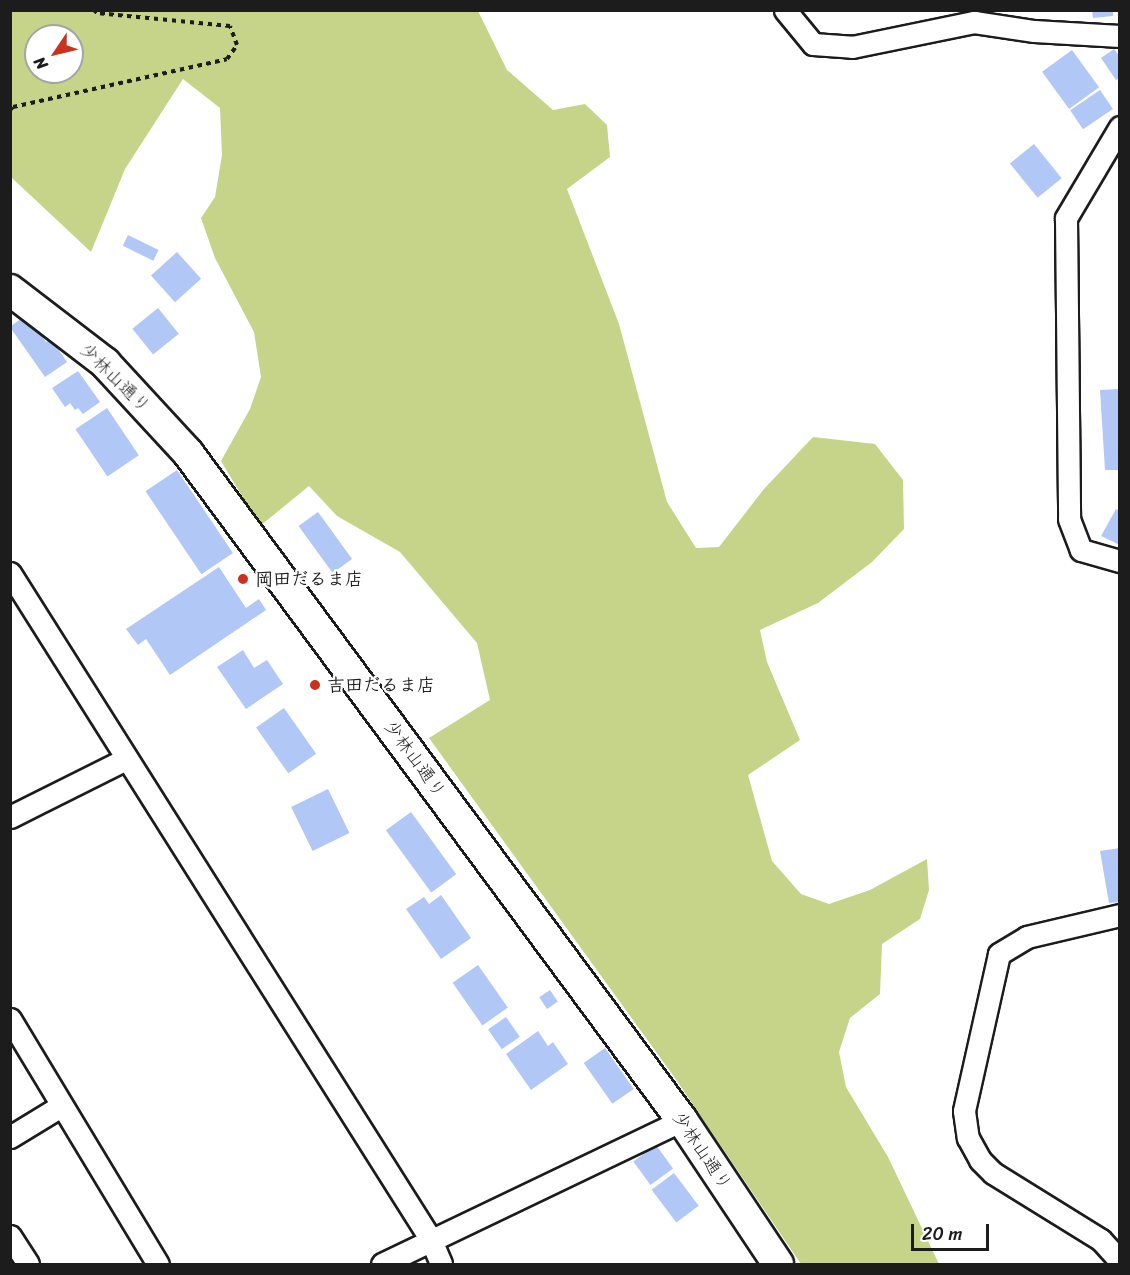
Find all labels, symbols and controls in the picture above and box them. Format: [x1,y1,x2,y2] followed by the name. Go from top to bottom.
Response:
[24,24,84,84] north arrow
[25,51,56,76] text: N
[75,339,155,417] street label: 少林山通り
[255,568,363,590] place label: 岡田だるま店
[236,572,250,586] marker: 岡田だるま店
[327,674,435,696] place label: 吉田だるま店
[308,678,322,692] marker: 吉田だるま店
[380,716,450,802] street label: 少林山通り
[668,1108,736,1194] street label: 少林山通り
[914,1212,992,1250] scale bar
[922,1218,962,1250] text: 20 m

